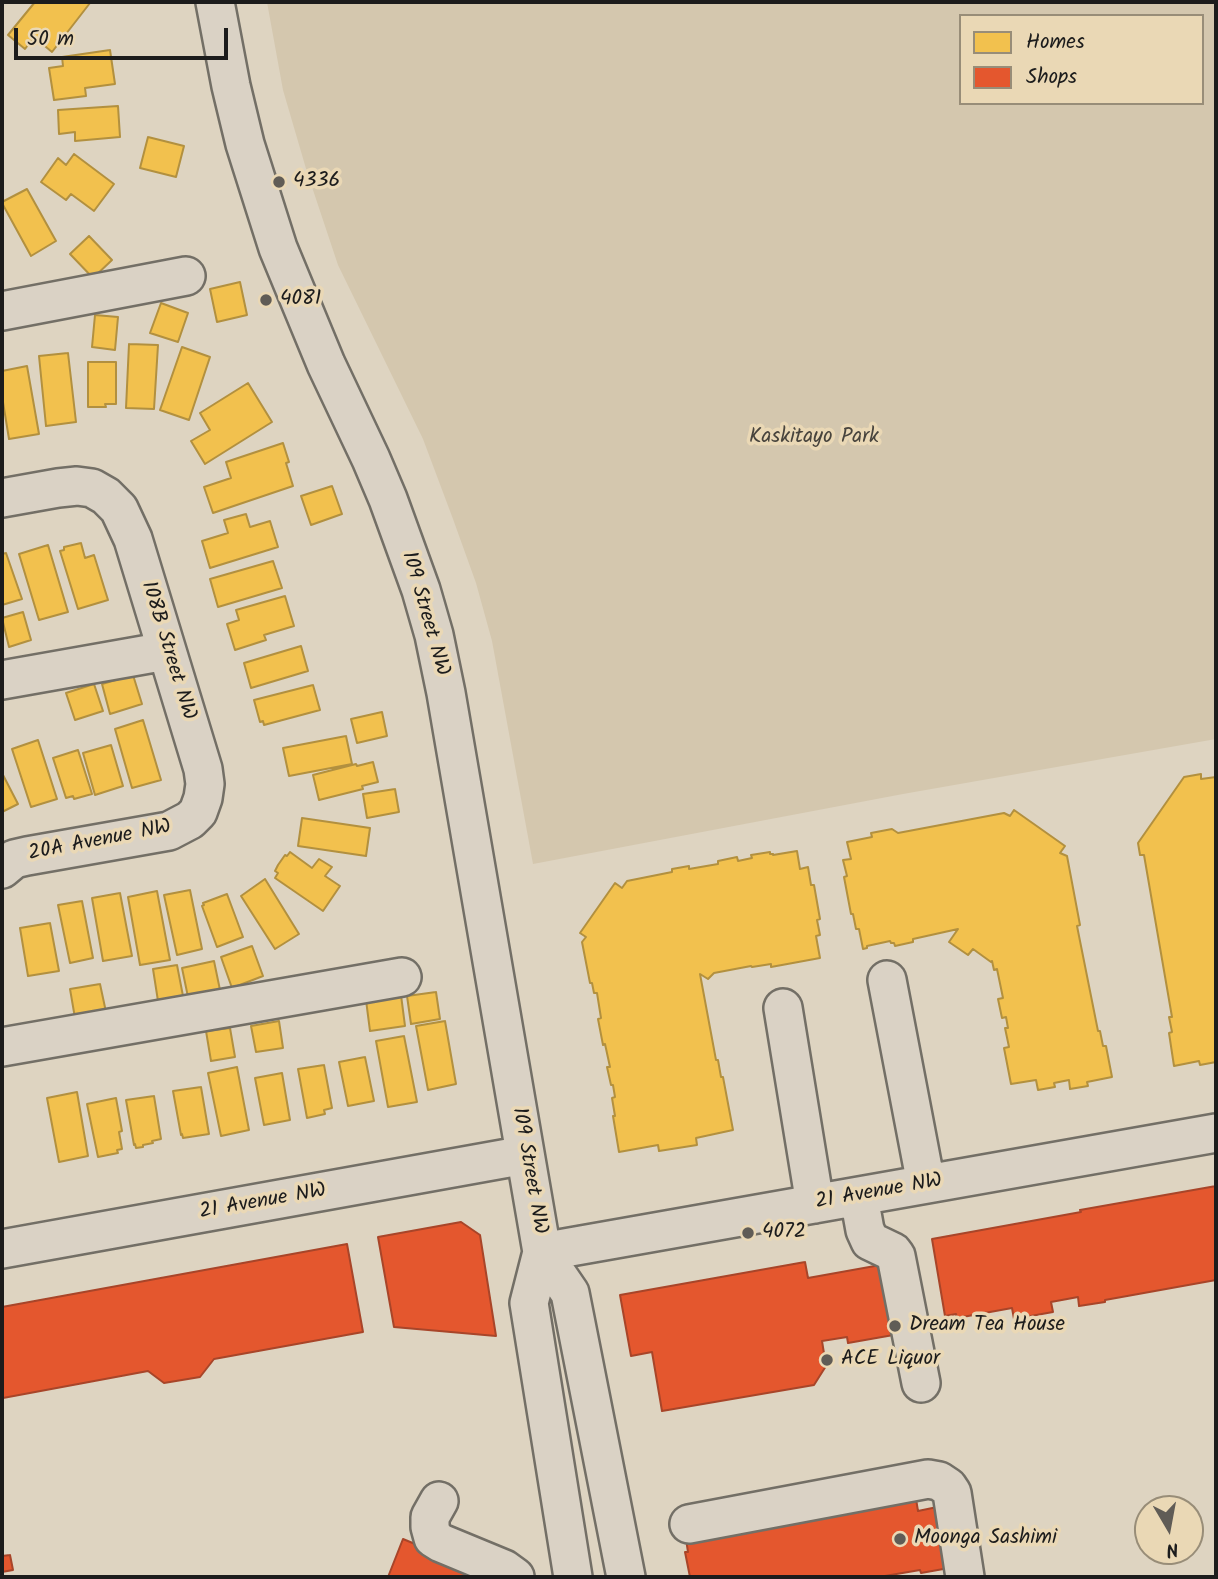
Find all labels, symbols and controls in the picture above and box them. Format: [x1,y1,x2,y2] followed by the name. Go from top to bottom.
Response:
[18,14,231,58] scale bar
[959,14,1204,105] legend
[27,23,74,56] text: 50 m
[1026,26,1085,59] text: Homes
[1026,61,1077,94] text: Shops
[293,169,340,195] place label: 4336
[271,174,287,190] marker: 4336
[280,287,321,313] place label: 4081
[258,292,274,308] marker: 4081
[749,425,879,451] park label: Kaskitayo Park
[394,549,454,679] street label: 109 Street NW
[134,579,200,723] street label: 108B Street NW
[27,816,173,868] street label: 20A Avenue NW
[504,1106,552,1236] street label: 109 Street NW
[814,1169,944,1217] street label: 21 Avenue NW
[198,1179,328,1227] street label: 21 Avenue NW
[762,1220,806,1246] place label: 4072
[740,1225,756,1241] marker: 4072
[909,1313,1065,1339] place label: Dream Tea House
[887,1318,903,1334] marker: Dream Tea House
[841,1347,940,1373] place label: ACE Liquor
[819,1352,835,1368] marker: ACE Liquor
[1134,1495,1204,1565] north arrow
[914,1526,1057,1552] place label: Moonga Sashimi
[892,1531,908,1547] marker: Moonga Sashimi
[1164,1533,1181,1565] text: N

